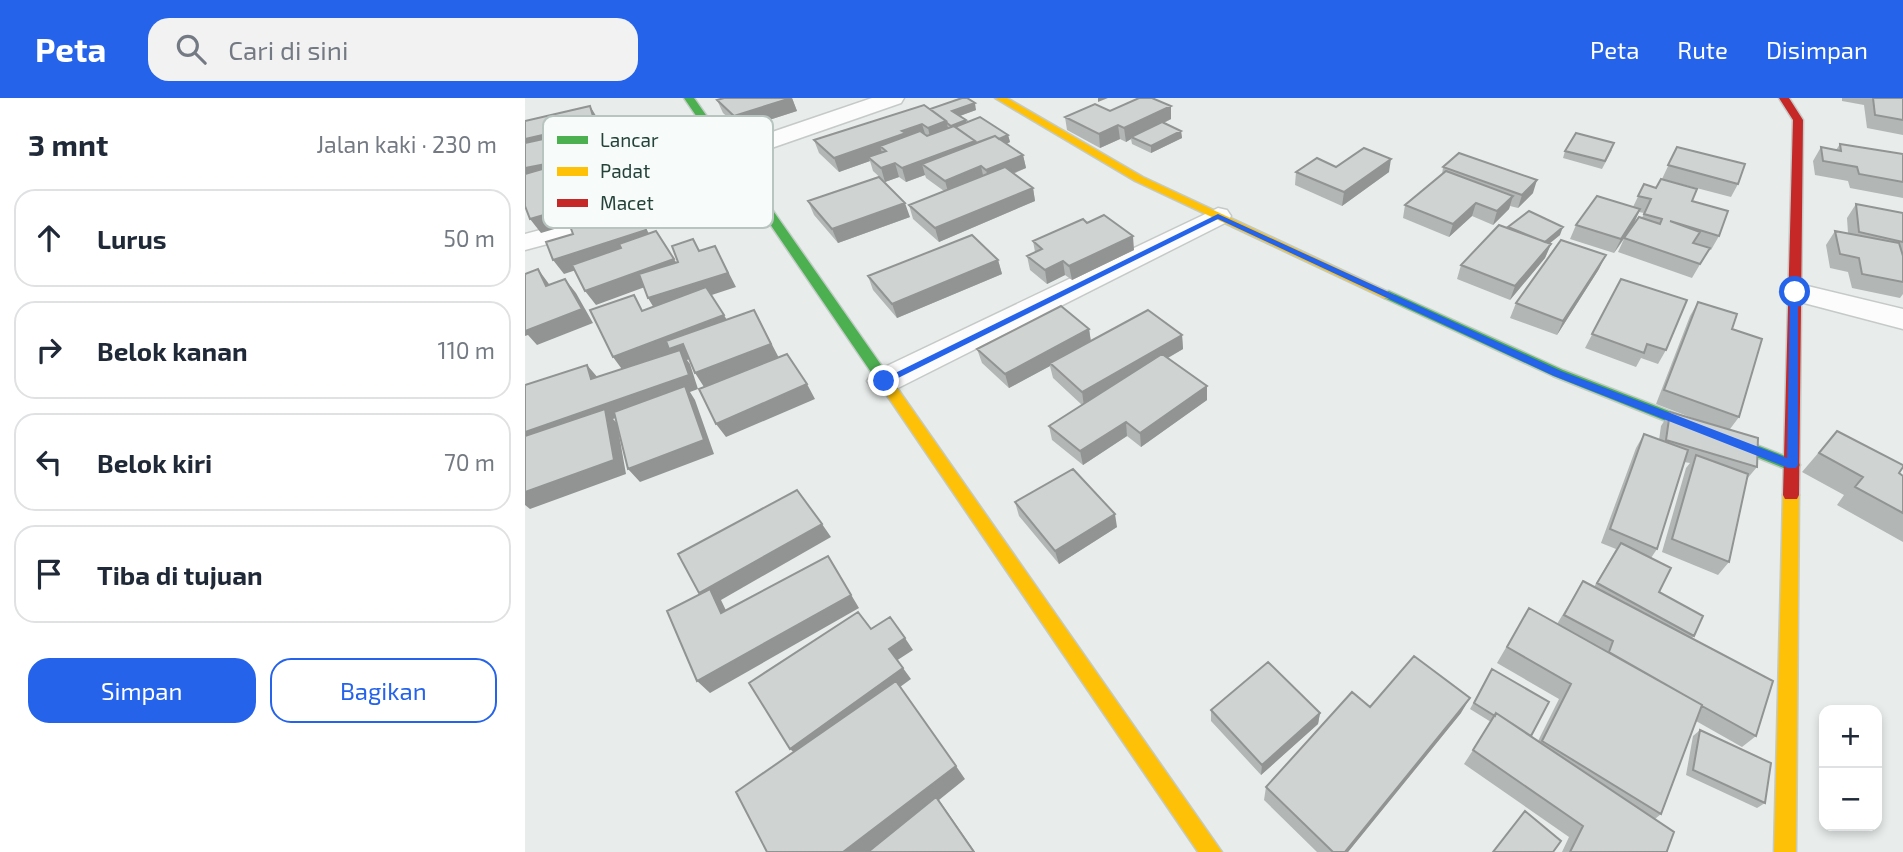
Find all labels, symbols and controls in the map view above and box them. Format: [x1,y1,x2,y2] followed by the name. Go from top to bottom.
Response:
[148,18,638,81] search box
[35,29,106,69] text: Peta
[172,30,210,68] icon: search
[228,34,348,65] text: Cari di sini
[1590,35,1639,64] text: Peta
[1677,35,1728,64] text: Rute
[1766,35,1868,64] text: Disimpan
[543,116,773,228] legend
[28,126,108,162] text: 3 mnt
[600,128,659,151] text: Lancar
[316,130,497,158] text: Jalan kaki · 230 m
[600,159,650,182] text: Padat
[600,191,654,214] text: Macet
[30,219,68,257] icon: ahead
[97,223,167,254] text: Lurus
[444,224,495,252] text: 50 m
[1779,276,1810,307] route start
[30,331,68,369] icon: right
[97,335,248,366] text: Belok kanan
[438,336,495,364] text: 110 m
[868,365,899,396] route end
[30,443,68,481] icon: left
[97,447,212,478] text: Belok kiri
[444,448,495,476] text: 70 m
[30,555,68,593] icon: arrive
[97,559,263,590] text: Tiba di tujuan
[28,658,256,723] button: Simpan
[270,658,497,723] button: Bagikan
[1819,705,1882,831] map controls
[1819,705,1882,768] button: +
[1819,768,1882,831] button: −

